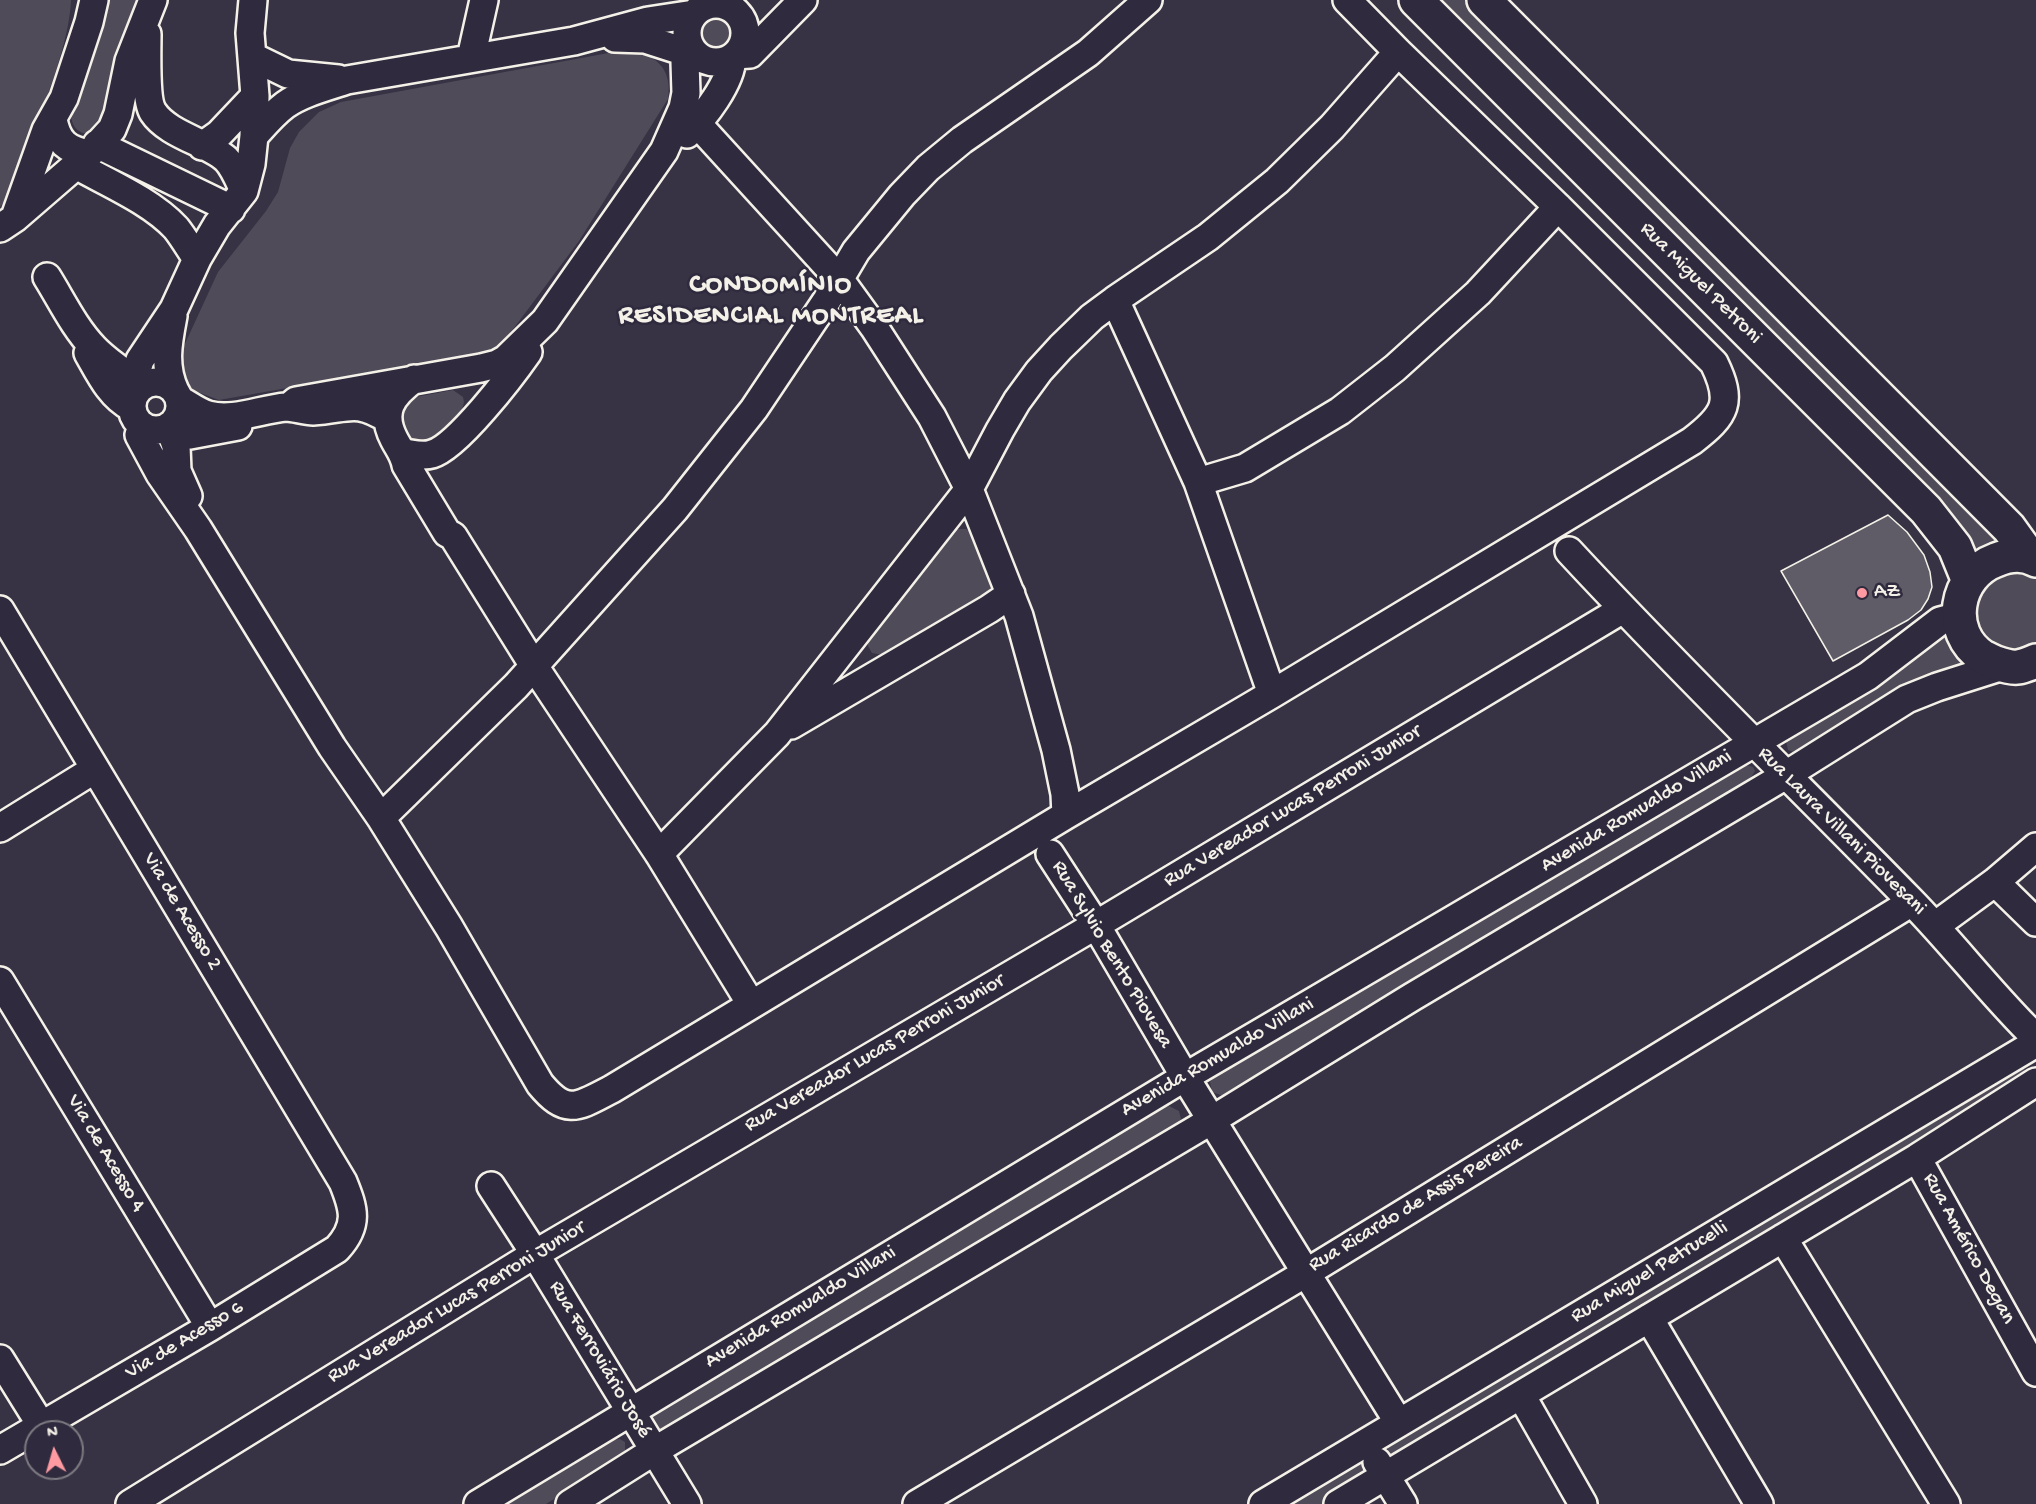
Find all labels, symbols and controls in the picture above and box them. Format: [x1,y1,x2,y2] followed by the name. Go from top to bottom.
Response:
[1634,218,1766,350] street label: Rua Miguel Petroni
[618,271,924,334] district label: CONDOMÍNIO RESIDENCIAL MONTREAL
[1874,580,1900,606] place label: AZ
[1855,586,1869,600] marker: AZ
[1160,720,1426,894] street label: Rua Vereador Lucas Perroni Junior
[1751,742,1931,922] street label: Rua Laura Villani Piovesani
[1537,745,1737,879] street label: Avenida Romualdo Villani
[136,849,226,975] street label: Via de Acesso 2
[1045,857,1177,1053] street label: Rua Sylvio Bento Piovesa
[740,969,1010,1139] street label: Rua Vereador Lucas Perroni Junior
[1117,992,1319,1124] street label: Avenida Romualdo Villani
[60,1091,150,1217] street label: Via de Acesso 4
[1305,1131,1527,1279] street label: Rua Ricardo de Assis Pereira
[1916,1169,2020,1329] street label: Rua Américo Degan
[324,1216,590,1390] street label: Rua Vereador Lucas Perroni Junior
[1567,1216,1733,1330] street label: Rua Miguel Petrucelli
[701,1241,901,1375] street label: Avenida Romualdo Villani
[542,1277,656,1443] street label: Rua Ferroviário José
[121,1296,249,1386] street label: Via de Acesso 6
[24,1420,84,1480] north arrow
[47,1424,59,1443] text: N

